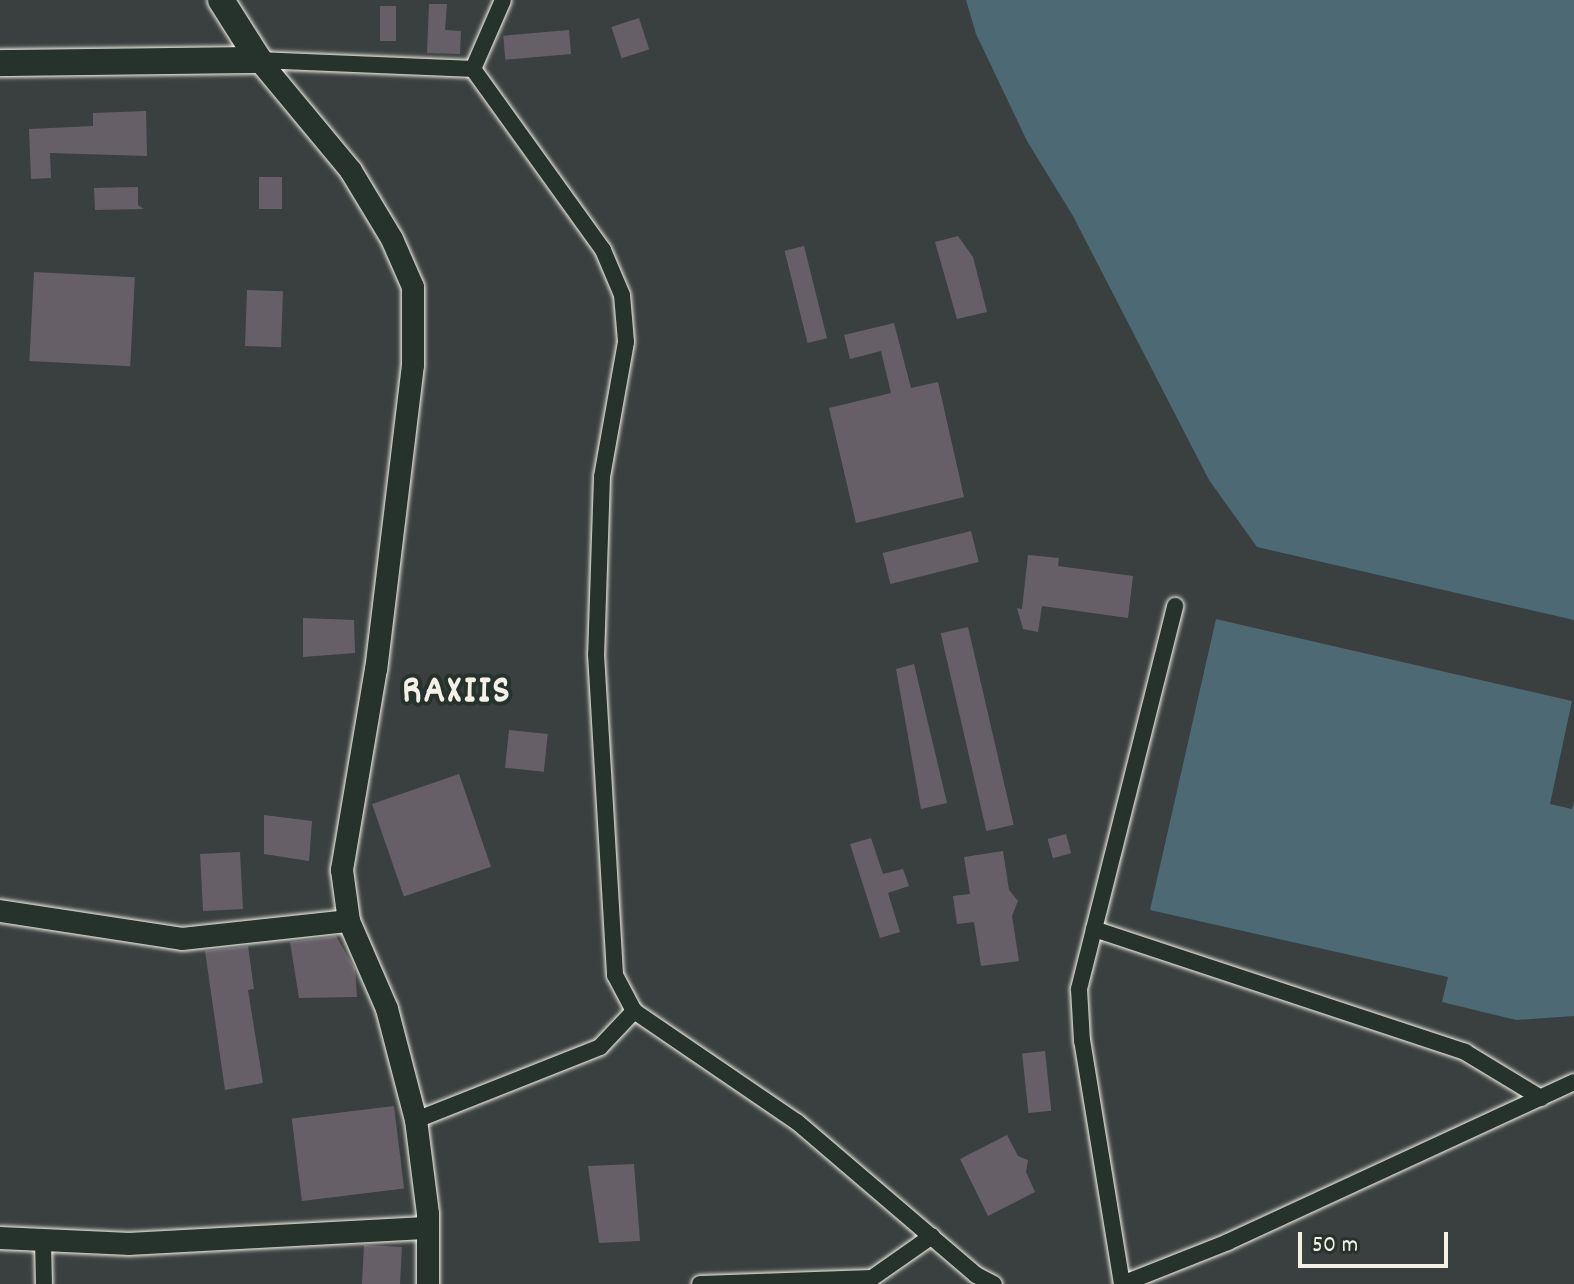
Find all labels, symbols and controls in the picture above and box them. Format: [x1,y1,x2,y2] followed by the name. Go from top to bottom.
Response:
[402,670,512,718] district label: RAXIIS
[1302,1216,1452,1266] scale bar
[1312,1229,1358,1263] text: 50 m

